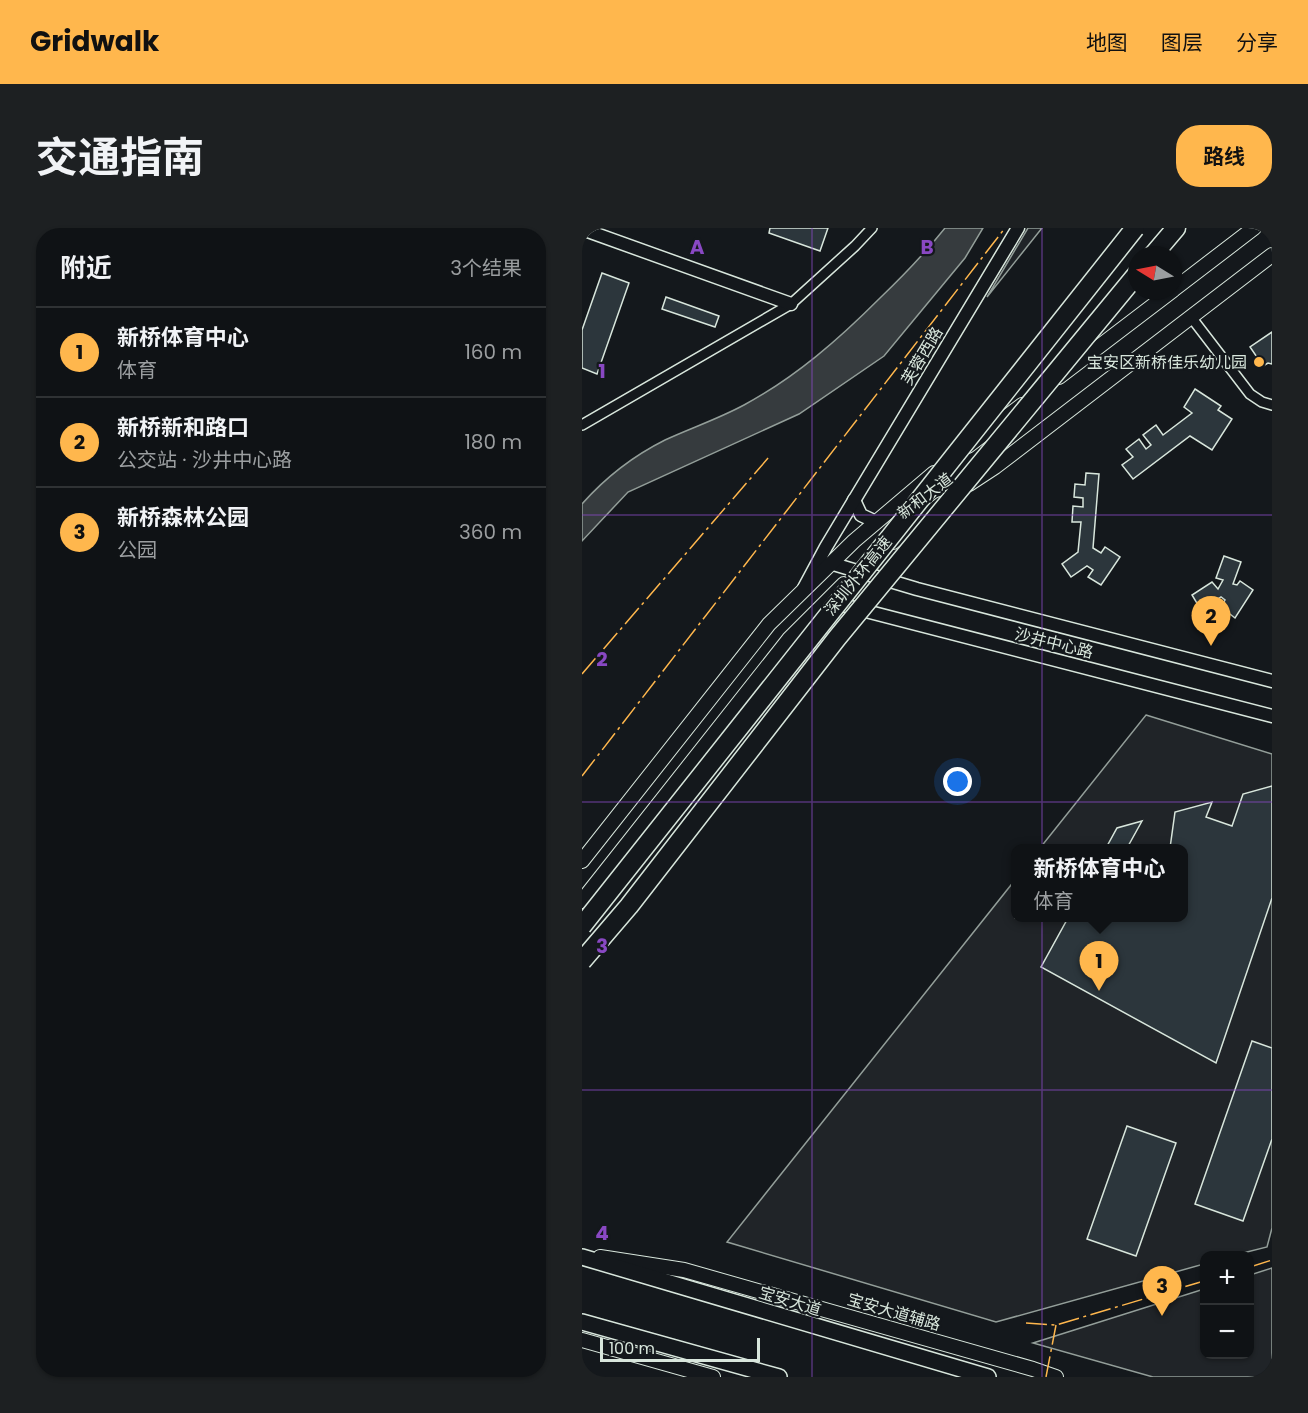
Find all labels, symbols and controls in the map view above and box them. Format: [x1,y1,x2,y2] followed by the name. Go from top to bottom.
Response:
[30,22,159,61] text: Gridwalk
[1086,28,1128,57] text: 地图
[1161,28,1203,57] text: 图层
[1236,28,1278,57] text: 分享
[1176,125,1272,187] button: 路线
[36,128,204,187] text: 交通指南
[690,233,705,261] text: A
[920,233,934,261] text: B
[1128,246,1182,300] north arrow
[60,250,112,286] text: 附近
[450,254,522,282] text: 3个结果
[117,322,249,353] text: 新桥体育中心
[896,323,948,389] street label: 芙蓉西路
[76,338,83,366] text: 1
[464,338,522,366] text: 160 m
[1087,351,1247,374] place label: 宝安区新桥佳乐幼儿园
[1252,355,1266,369] marker: 宝安区新桥佳乐幼儿园
[117,356,157,384] text: 体育
[598,357,606,385] text: 1
[117,412,249,443] text: 新桥新和路口
[74,428,85,456] text: 2
[464,428,522,456] text: 180 m
[117,446,292,474] text: 公交站 · 沙井中心路
[893,468,957,524] street label: 新和大道
[117,502,249,533] text: 新桥森林公园
[73,518,86,546] text: 3
[459,518,522,546] text: 360 m
[819,531,897,621] street label: 深圳外环高速
[117,536,157,564] text: 公园
[1192,596,1230,646] pin: 2
[1012,622,1096,664] street label: 沙井中心路
[596,645,608,673] text: 2
[943,767,972,796] your location
[1011,844,1188,922] popup
[1033,853,1166,884] text: 新桥体育中心
[1033,887,1073,915] text: 体育
[596,932,608,960] text: 3
[1080,942,1118,991] pin: 1
[595,1219,609,1247] text: 4
[1200,1251,1254,1359] map controls
[1200,1251,1254,1305] button: +
[1142,1266,1182,1316] pin: 3
[756,1281,824,1321] street label: 宝安大道
[845,1288,943,1336] street label: 宝安大道辅路
[1200,1305,1254,1359] button: −
[600,1335,760,1362] scale bar
[609,1337,655,1360] text: 100 m

